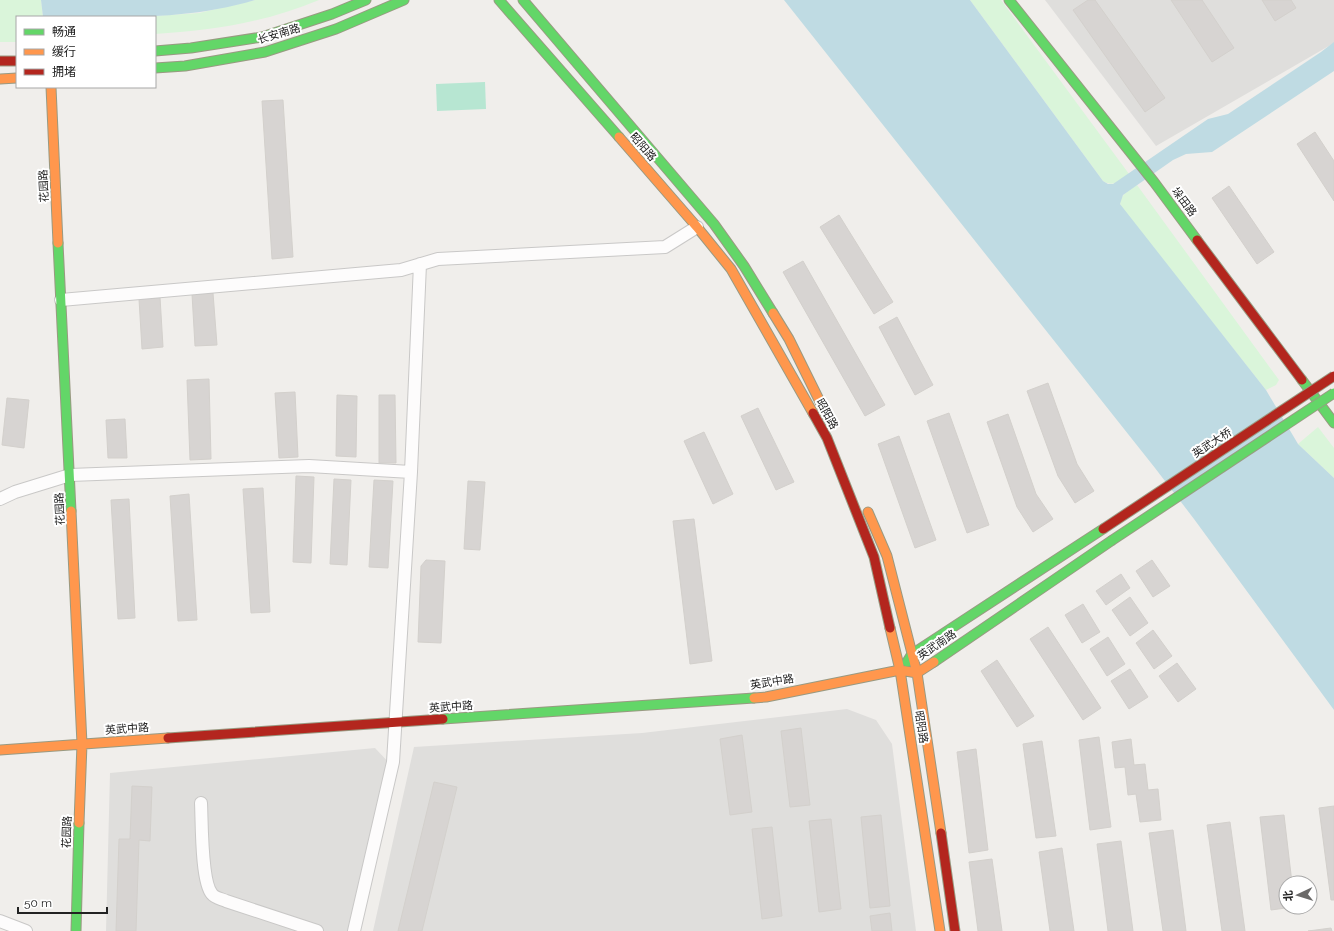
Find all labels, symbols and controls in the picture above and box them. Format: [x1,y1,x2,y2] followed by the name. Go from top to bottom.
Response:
[16,16,156,88] legend
[256,21,302,47] street label: 长安南路
[52,25,76,39] text: 畅通
[52,45,76,59] text: 缓行
[52,65,76,79] text: 拥堵
[627,130,659,164] street label: 昭阳路
[37,169,51,203] street label: 花园路
[1169,185,1199,219] street label: 垛田路
[813,396,841,432] street label: 昭阳路
[1190,426,1234,460] street label: 英武大桥
[53,492,67,526] street label: 花园路
[915,627,959,663] street label: 英武南路
[749,672,795,692] street label: 英武中路
[429,699,473,715] street label: 英武中路
[912,710,930,744] street label: 昭阳路
[105,721,149,737] street label: 英武中路
[60,815,74,849] street label: 花园路
[1278,875,1318,915] north arrow
[18,889,107,915] scale bar
[1282,890,1295,902] text: 北
[24,896,52,910] text: 50 m

